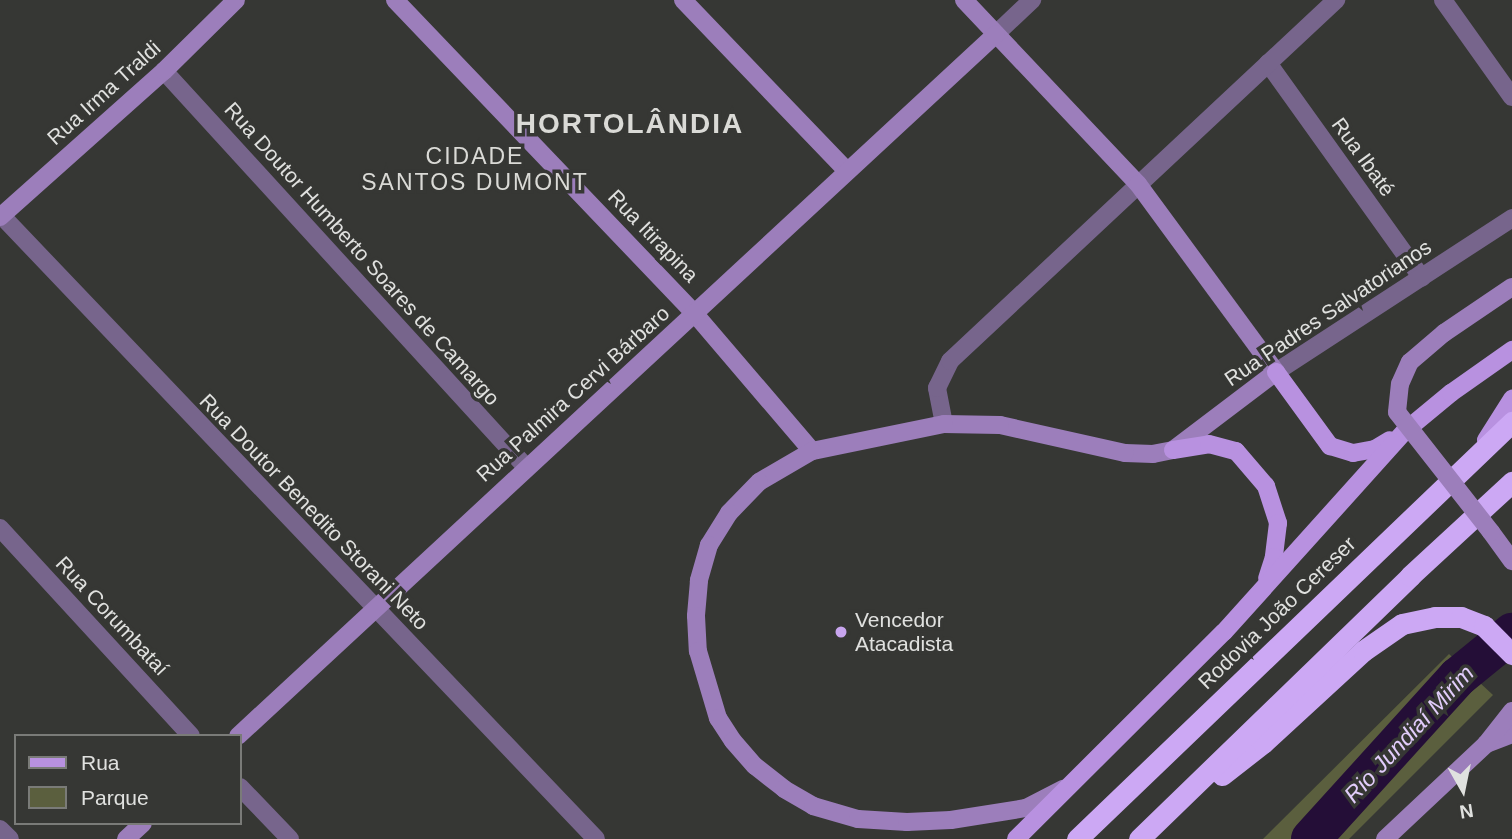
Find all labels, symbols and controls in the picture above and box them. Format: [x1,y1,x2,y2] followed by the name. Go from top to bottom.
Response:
[42,35,166,151] street label: Rua Irma Traldi
[219,97,505,411] street label: Rua Doutor Humberto Soares de Camargo
[517,107,743,141] district label: HORTOLÂNDIA
[1326,113,1400,201] street label: Rua Ibaté
[363,142,587,196] district label: CIDADE SANTOS DUMONT
[603,184,703,288] street label: Rua Itirapina
[1220,234,1436,392] street label: Rua Padres Salvatorianos
[471,301,675,487] street label: Rua Palmira Cervi Bárbaro
[194,389,434,635] street label: Rua Doutor Benedito Storani Neto
[1193,531,1361,695] street label: Rodovia João Cereser
[50,551,174,681] street label: Rua Corumbataí
[855,607,953,657] place label: Vencedor Atacadista
[833,624,849,640] marker: Vencedor Atacadista
[1338,660,1480,808] water label: Rio Jundiaí Mirim
[14,734,242,825] legend
[81,751,120,774] text: Rua
[1428,755,1498,825] north arrow
[81,786,149,809] text: Parque
[1458,800,1475,823] text: N

